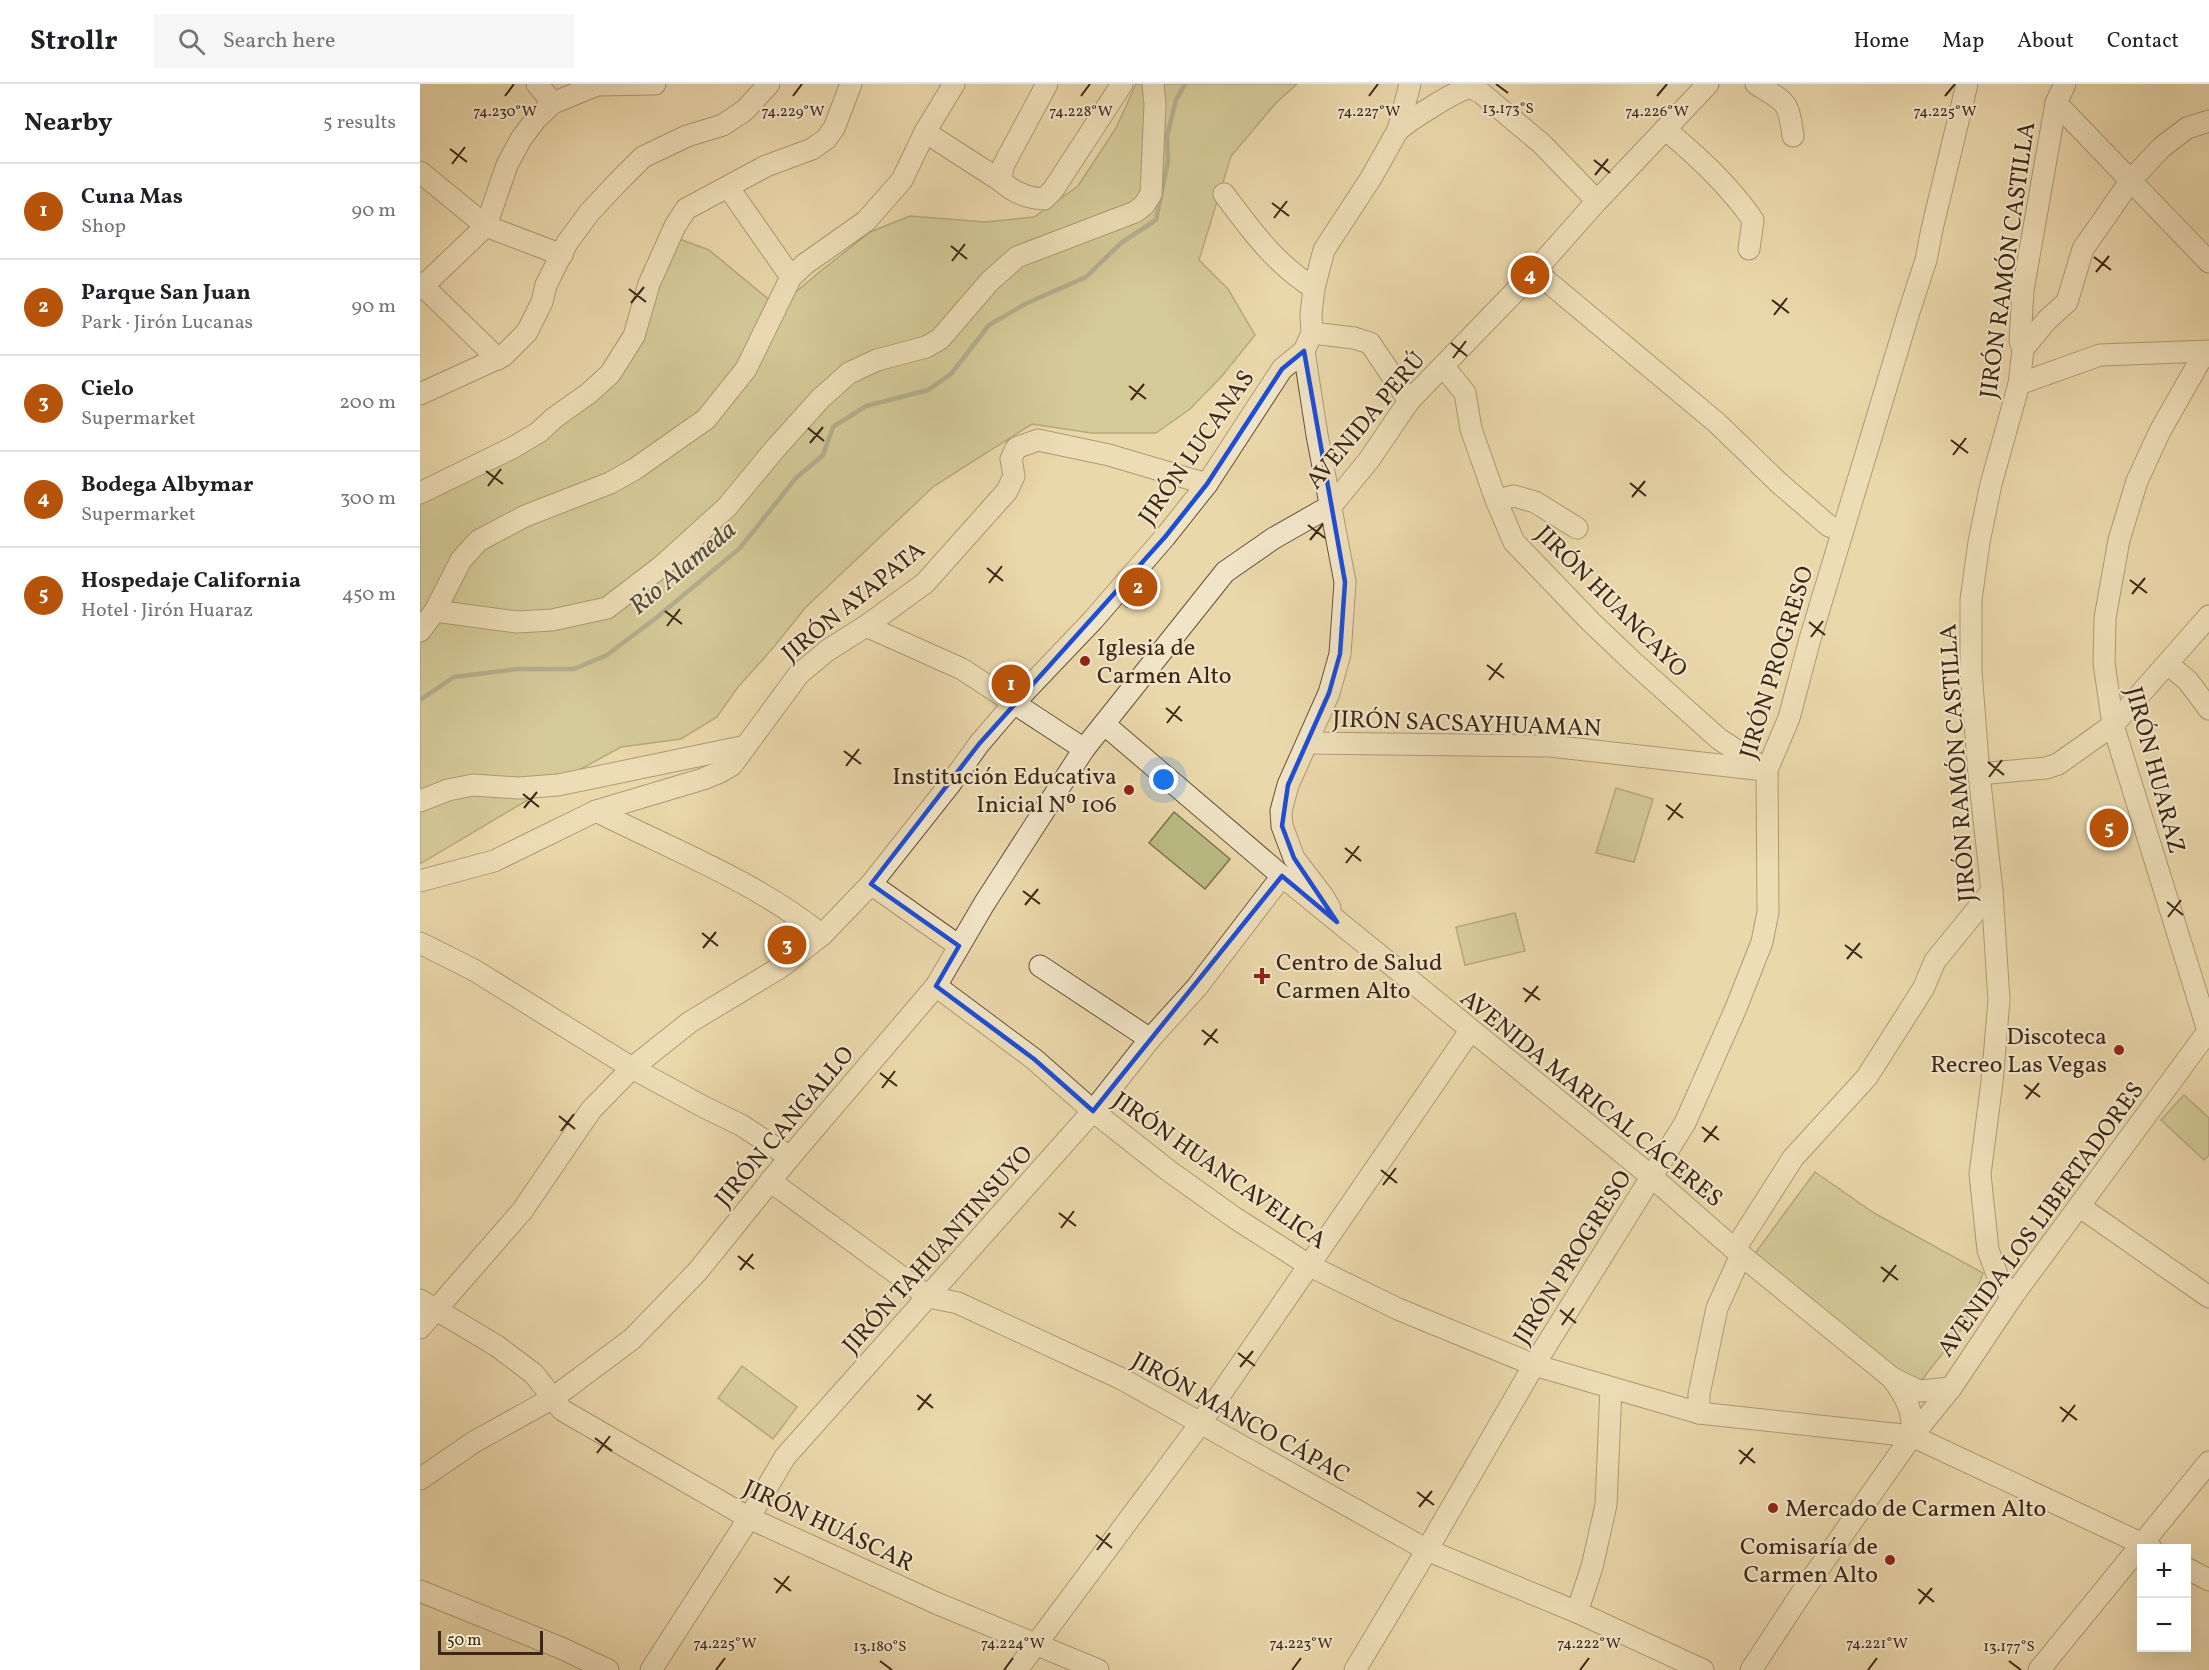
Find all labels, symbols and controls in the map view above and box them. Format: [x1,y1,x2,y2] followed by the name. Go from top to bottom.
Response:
[154,14,574,68] search box
[30,22,118,61] text: Strollr
[175,25,208,58] icon: search
[223,26,335,57] text: Search here
[1854,27,1909,56] text: Home
[1942,27,1984,56] text: Map
[2017,27,2074,56] text: About
[2107,27,2179,56] text: Contact
[1482,99,1534,120] text: 13.173°S
[473,102,537,123] text: 74.230°W
[761,102,825,123] text: 74.229°W
[1049,102,1113,123] text: 74.228°W
[1338,102,1400,123] text: 74.227°W
[1625,102,1689,123] text: 74.226°W
[1913,102,1977,123] text: 74.225°W
[24,105,113,141] text: Nearby
[323,109,396,137] text: 5 results
[1973,120,2045,401] street label: JIRÓN RAMÓN CASTILLA
[81,182,183,213] text: Cuna Mas
[39,197,48,225] text: 1
[352,197,396,225] text: 90 m
[81,213,126,241] text: Shop
[1510,252,1550,297] pin: 4
[81,278,251,309] text: Parque San Juan
[38,293,49,321] text: 2
[352,293,396,321] text: 90 m
[81,309,253,337] text: Park · Jirón Lucanas
[1299,345,1434,497] street label: AVENIDA PERÚ
[1131,364,1264,533] street label: JIRÓN LUCANAS
[81,374,134,405] text: Cielo
[38,389,49,417] text: 3
[339,389,396,417] text: 200 m
[81,405,196,433] text: Supermarket
[81,470,254,501] text: Bodega Albymar
[37,485,50,513] text: 4
[340,485,396,513] text: 300 m
[81,501,196,529] text: Supermarket
[622,513,745,624] water label: Rio Alameda
[1527,519,1694,686] street label: JIRÓN HUANCAYO
[775,534,933,671] street label: JIRÓN AYAPATA
[1732,562,1823,763] street label: JIRÓN PROGRESO
[1118,564,1158,610] pin: 2
[81,566,301,597] text: Hospedaje California
[39,581,48,609] text: 5
[342,581,396,609] text: 450 m
[81,597,253,625] text: Hotel · Jirón Huaraz
[1932,623,1986,903] street label: JIRÓN RAMÓN CASTILLA
[1097,632,1231,694] place label: Iglesia de Carmen Alto
[1078,654,1092,668] marker: Iglesia de Carmen Alto
[992,662,1030,706] pin: 1
[2115,683,2193,858] street label: JIRÓN HUARAZ
[1332,703,1602,747] street label: JIRÓN SACSAYHUAMAN
[892,761,1117,823] place label: Institución Educativa Inicial Nº 106
[1149,765,1178,794] your location
[1122,783,1136,797] marker: Institución Educativa Inicial Nº 106
[2090,806,2128,850] pin: 5
[768,922,806,968] pin: 3
[1276,947,1443,1009] place label: Centro de Salud Carmen Alto
[1253,967,1271,985] marker: Centro de Salud Carmen Alto
[1452,983,1729,1216] street label: AVENIDA MARICAL CÁCERES
[1930,1021,2107,1083] place label: Discoteca Recreo Las Vegas
[708,1039,863,1215] street label: JIRÓN CANGALLO
[2112,1043,2126,1057] marker: Discoteca Recreo Las Vegas
[1930,1076,2153,1365] street label: AVENIDA LOS LIBERTADORES
[1105,1085,1333,1259] street label: JIRÓN HUANCAVELICA
[835,1138,1042,1362] street label: JIRÓN TAHUANTINSUYO
[1506,1164,1641,1352] street label: JIRÓN PROGRESO
[1125,1345,1355,1493] street label: JIRÓN MANCO CÁPAC
[737,1472,919,1581] street label: JIRÓN HUÁSCAR
[1785,1493,2046,1527] place label: Mercado de Carmen Alto
[1766,1501,1780,1515] marker: Mercado de Carmen Alto
[1740,1531,1878,1593] place label: Comisaría de Carmen Alto
[2137,1544,2191,1652] map controls
[2137,1544,2191,1598] button: +
[1883,1553,1897,1567] marker: Comisaría de Carmen Alto
[2137,1598,2191,1652] button: −
[438,1628,543,1656] scale bar
[447,1630,481,1652] text: 50 m
[693,1634,757,1655] text: 74.225°W
[981,1634,1045,1655] text: 74.224°W
[1269,1634,1333,1655] text: 74.223°W
[1557,1634,1621,1655] text: 74.222°W
[1846,1634,1908,1655] text: 74.221°W
[853,1637,907,1658] text: 13.180°S
[1983,1637,2035,1658] text: 13.177°S

